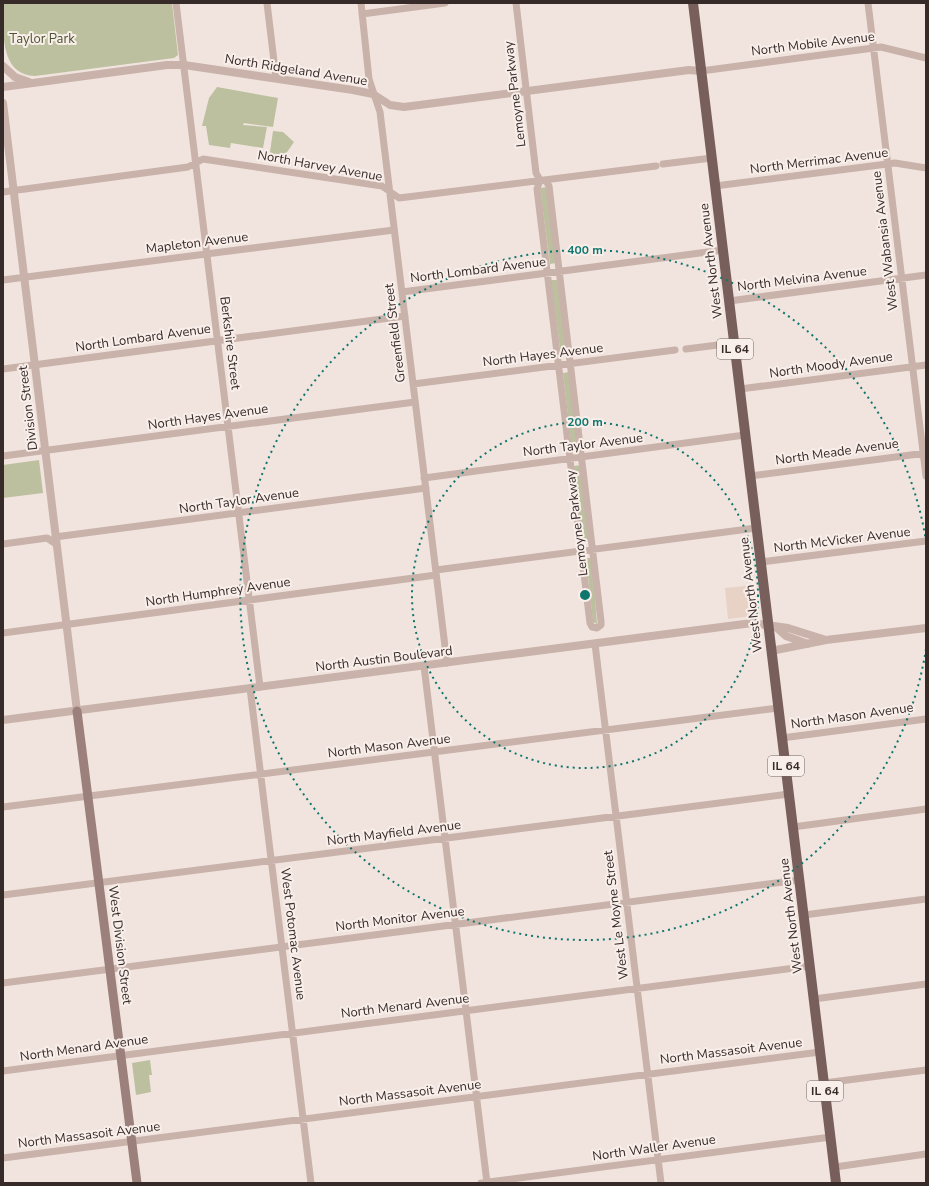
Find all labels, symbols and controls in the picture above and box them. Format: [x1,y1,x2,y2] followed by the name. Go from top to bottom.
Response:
[750,27,876,61] street label: North Mobile Avenue
[9,30,75,48] park label: Taylor Park
[500,40,530,148] street label: Lemoyne Parkway
[223,50,369,90] street label: North Ridgeland Avenue
[749,144,889,178] street label: North Merrimac Avenue
[256,146,384,186] street label: North Harvey Avenue
[867,170,903,312] street label: West Wabansia Avenue
[695,202,727,320] street label: West North Avenue
[145,228,249,258] street label: Mapleton Avenue
[567,242,603,258] text: 400 m
[409,253,547,287] street label: North Lombard Avenue
[736,262,868,296] street label: North Melvina Avenue
[380,282,410,384] street label: Greenfield Street
[215,295,245,391] street label: Berkshire Street
[74,320,212,356] street label: North Lombard Avenue
[482,339,604,371] street label: North Hayes Avenue
[717,339,753,359] road number: IL 64
[768,347,894,383] street label: North Moody Avenue
[14,364,42,451] street label: Division Street
[147,400,269,434] street label: North Hayes Avenue
[567,414,603,430] text: 200 m
[522,429,644,461] street label: North Taylor Avenue
[774,434,900,470] street label: North Meade Avenue
[562,469,592,577] street label: Lemoyne Parkway
[178,484,300,518] street label: North Taylor Avenue
[773,523,912,557] street label: North McVicker Avenue
[735,536,767,654] street label: West North Avenue
[144,573,292,611] street label: North Humphrey Avenue
[578,588,592,602] centre of rings
[314,642,454,676] street label: North Austin Boulevard
[790,698,915,734] street label: North Mason Avenue
[327,730,452,762] street label: North Mason Avenue
[768,756,804,776] road number: IL 64
[326,816,462,850] street label: North Mayfield Avenue
[599,849,633,981] street label: West Le Moyne Street
[775,857,807,975] street label: West North Avenue
[276,867,310,1001] street label: West Potomac Avenue
[104,885,136,1006] street label: West Division Street
[334,902,466,936] street label: North Monitor Avenue
[340,989,470,1023] street label: North Menard Avenue
[19,1030,149,1066] street label: North Menard Avenue
[659,1033,803,1069] street label: North Massasoit Avenue
[338,1075,482,1111] street label: North Massasoit Avenue
[807,1081,843,1101] road number: IL 64
[17,1117,161,1153] street label: North Massasoit Avenue
[591,1130,717,1166] street label: North Waller Avenue

